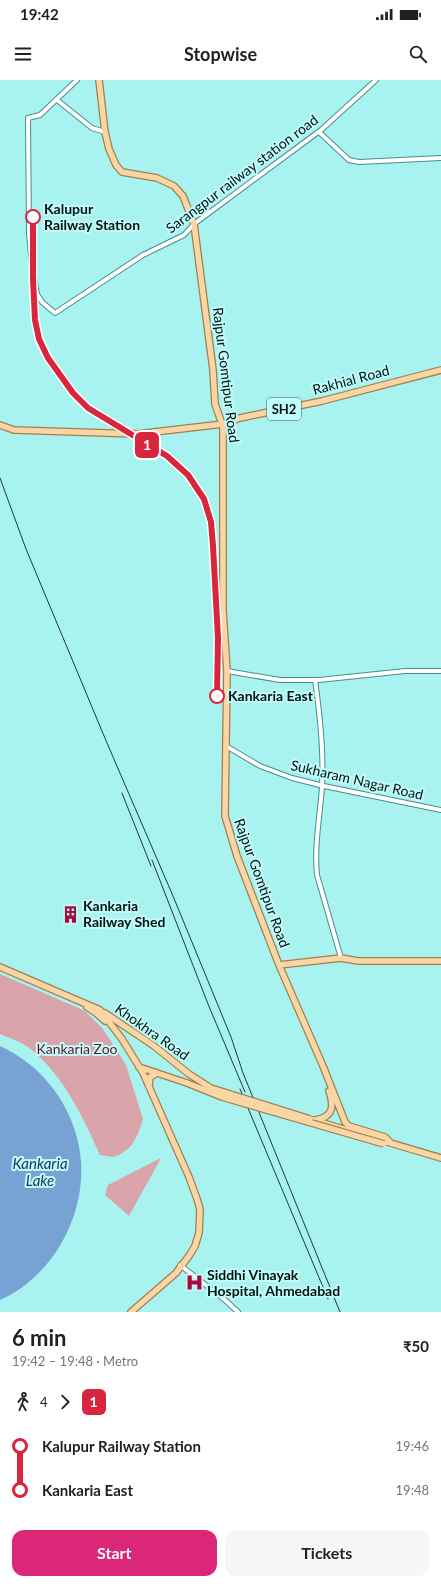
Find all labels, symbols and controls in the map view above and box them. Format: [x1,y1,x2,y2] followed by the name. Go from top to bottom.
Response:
[20,5,59,23] text: 19:42
[12,43,34,65] icon: menu
[184,43,257,65] text: Stopwise
[407,43,429,65] icon: search
[162,111,321,236] street label: Sarangpur railway station road
[44,200,140,233] place label: Kalupur Railway Station
[25,209,41,225] marker: Kalupur Railway Station
[210,306,243,444] street label: Rajpur Gomtipur Road
[311,361,391,398] street label: Rakhial Road
[267,398,301,420] road number: SH2
[134,432,160,458] line badge: 1
[143,436,151,453] text: 1
[228,687,314,704] place label: Kankaria East
[209,688,225,704] marker: Kankaria East
[289,756,425,803] street label: Sukharam Nagar Road
[231,816,294,950] street label: Rajpur Gomtipur Road
[83,897,165,930] place label: Kankaria Railway Shed
[60,904,80,924] building icon: Kankaria Railway Shed
[112,1000,193,1063] street label: Khokhra Road
[36,1040,118,1057] park label: Kankaria Zoo
[12,1154,68,1189] water label: Kankaria Lake
[207,1266,340,1299] place label: Siddhi Vinayak Hospital, Ahmedabad
[184,1273,204,1293] hospital icon: Siddhi Vinayak Hospital, Ahmedabad
[12,1324,67,1351] text: 6 min
[403,1337,429,1355] text: ₹50
[12,1353,138,1369] text: 19:42 – 19:48 · Metro
[12,1391,34,1413] icon: walk
[54,1391,76,1413] icon: forward
[90,1393,98,1410] text: 1
[40,1394,48,1410] text: 4
[42,1437,201,1455] text: Kalupur Railway Station
[396,1438,429,1454] text: 19:46
[42,1481,133,1499] text: Kankaria East
[396,1482,429,1498] text: 19:48
[12,1530,217,1576] button: Start
[225,1530,429,1576] button: Tickets

